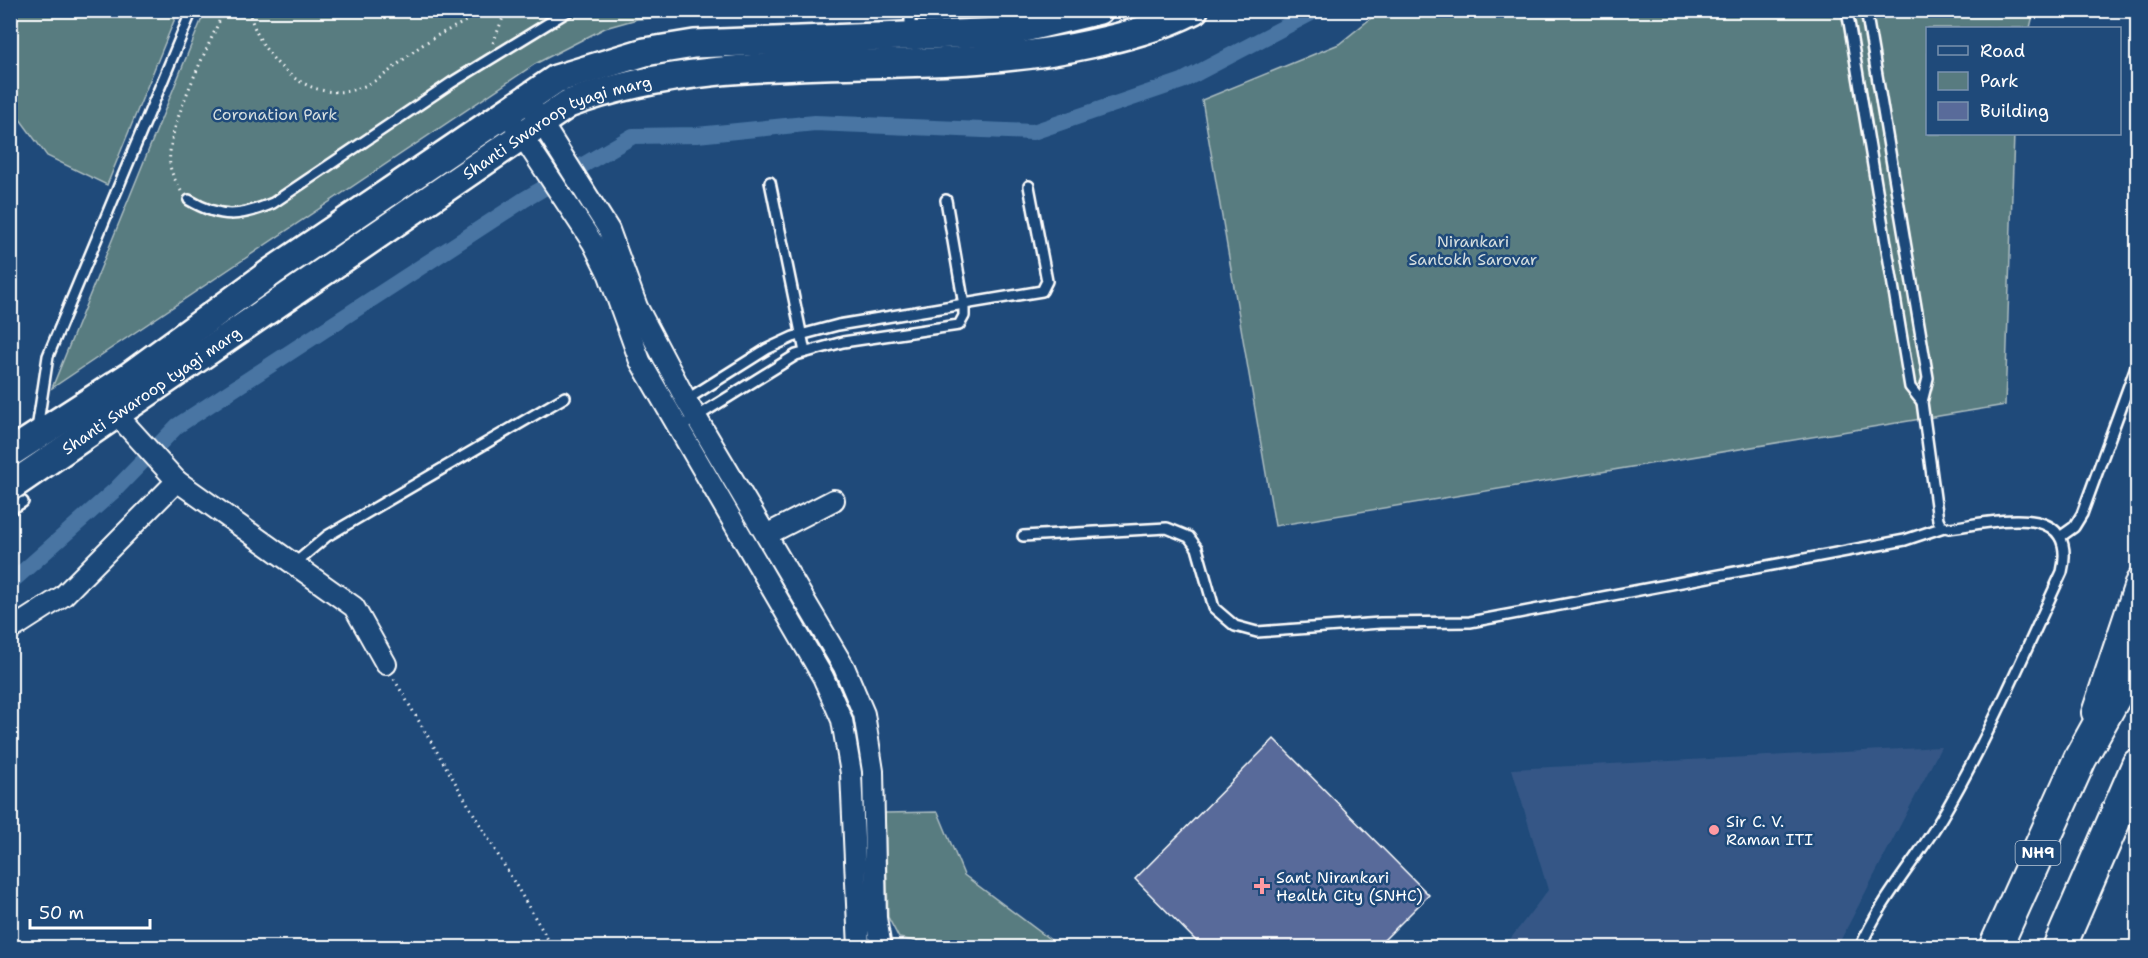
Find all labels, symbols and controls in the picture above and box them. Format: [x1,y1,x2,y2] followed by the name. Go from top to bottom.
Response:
[1926,27,2121,135] legend
[1980,39,2025,63] text: Road
[1980,69,2019,93] text: Park
[458,71,653,184] street label: Shanti Swaroop tyagi marg
[1980,99,2049,123] text: Building
[212,104,338,125] park label: Coronation Park
[1409,231,1537,270] park label: Nirankari Santokh Sarovar
[57,321,245,459] street label: Shanti Swaroop tyagi marg
[1726,811,1813,850] place label: Sir C. V. Raman ITI
[1707,823,1721,837] marker: Sir C. V. Raman ITI
[2016,841,2060,865] road number: NH9
[1276,867,1423,906] place label: Sant Nirankari Health City (SNHC)
[1253,877,1271,895] marker: Sant Nirankari Health City (SNHC)
[30,892,150,930] scale bar
[39,901,84,925] text: 50 m

